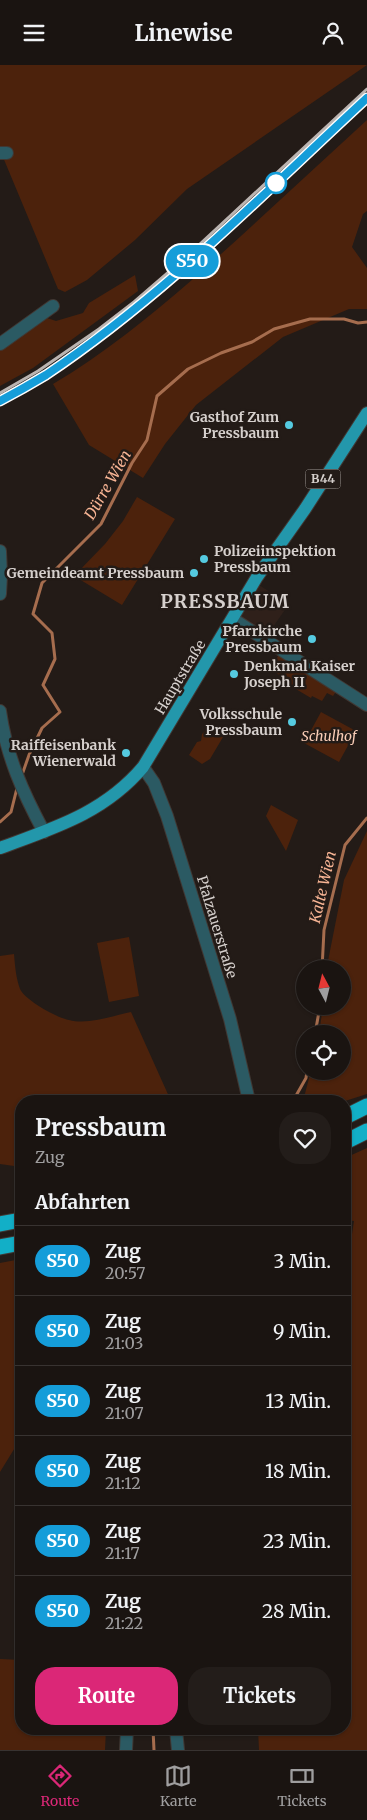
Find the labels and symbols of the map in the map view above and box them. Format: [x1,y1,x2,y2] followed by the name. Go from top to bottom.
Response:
[265,172,287,194] unlabelled marker
[163,245,221,277] line badge: S50
[190,408,279,442] place label: Gasthof Zum Pressbaum
[283,419,295,431] marker: Gasthof Zum Pressbaum
[80,447,135,524] water label: Dürre Wien
[306,469,340,489] road number: B44
[214,542,336,576] place label: Polizeiinspektion Pressbaum
[198,553,210,565] marker: Polizeiinspektion Pressbaum
[7,564,184,582] place label: Gemeindeamt Pressbaum
[188,567,200,579] marker: Gemeindeamt Pressbaum
[160,589,290,613] district label: PRESSBAUM
[223,622,302,656] place label: Pfarrkirche Pressbaum
[306,633,318,645] marker: Pfarrkirche Pressbaum
[151,636,209,718] street label: Hauptstraße
[243,657,356,691] place label: Denkmal Kaiser Joseph II
[228,668,240,680] marker: Denkmal Kaiser Joseph II
[199,705,282,739] place label: Volksschule Pressbaum
[286,716,298,728] marker: Volksschule Pressbaum
[301,727,359,745] park label: Schulhof
[11,736,117,770] place label: Raiffeisenbank Wienerwald
[120,747,132,759] marker: Raiffeisenbank Wienerwald
[305,849,340,926] water label: Kalte Wien
[193,873,241,981] street label: Pfalzauerstraße
[296,960,351,1015] north arrow

